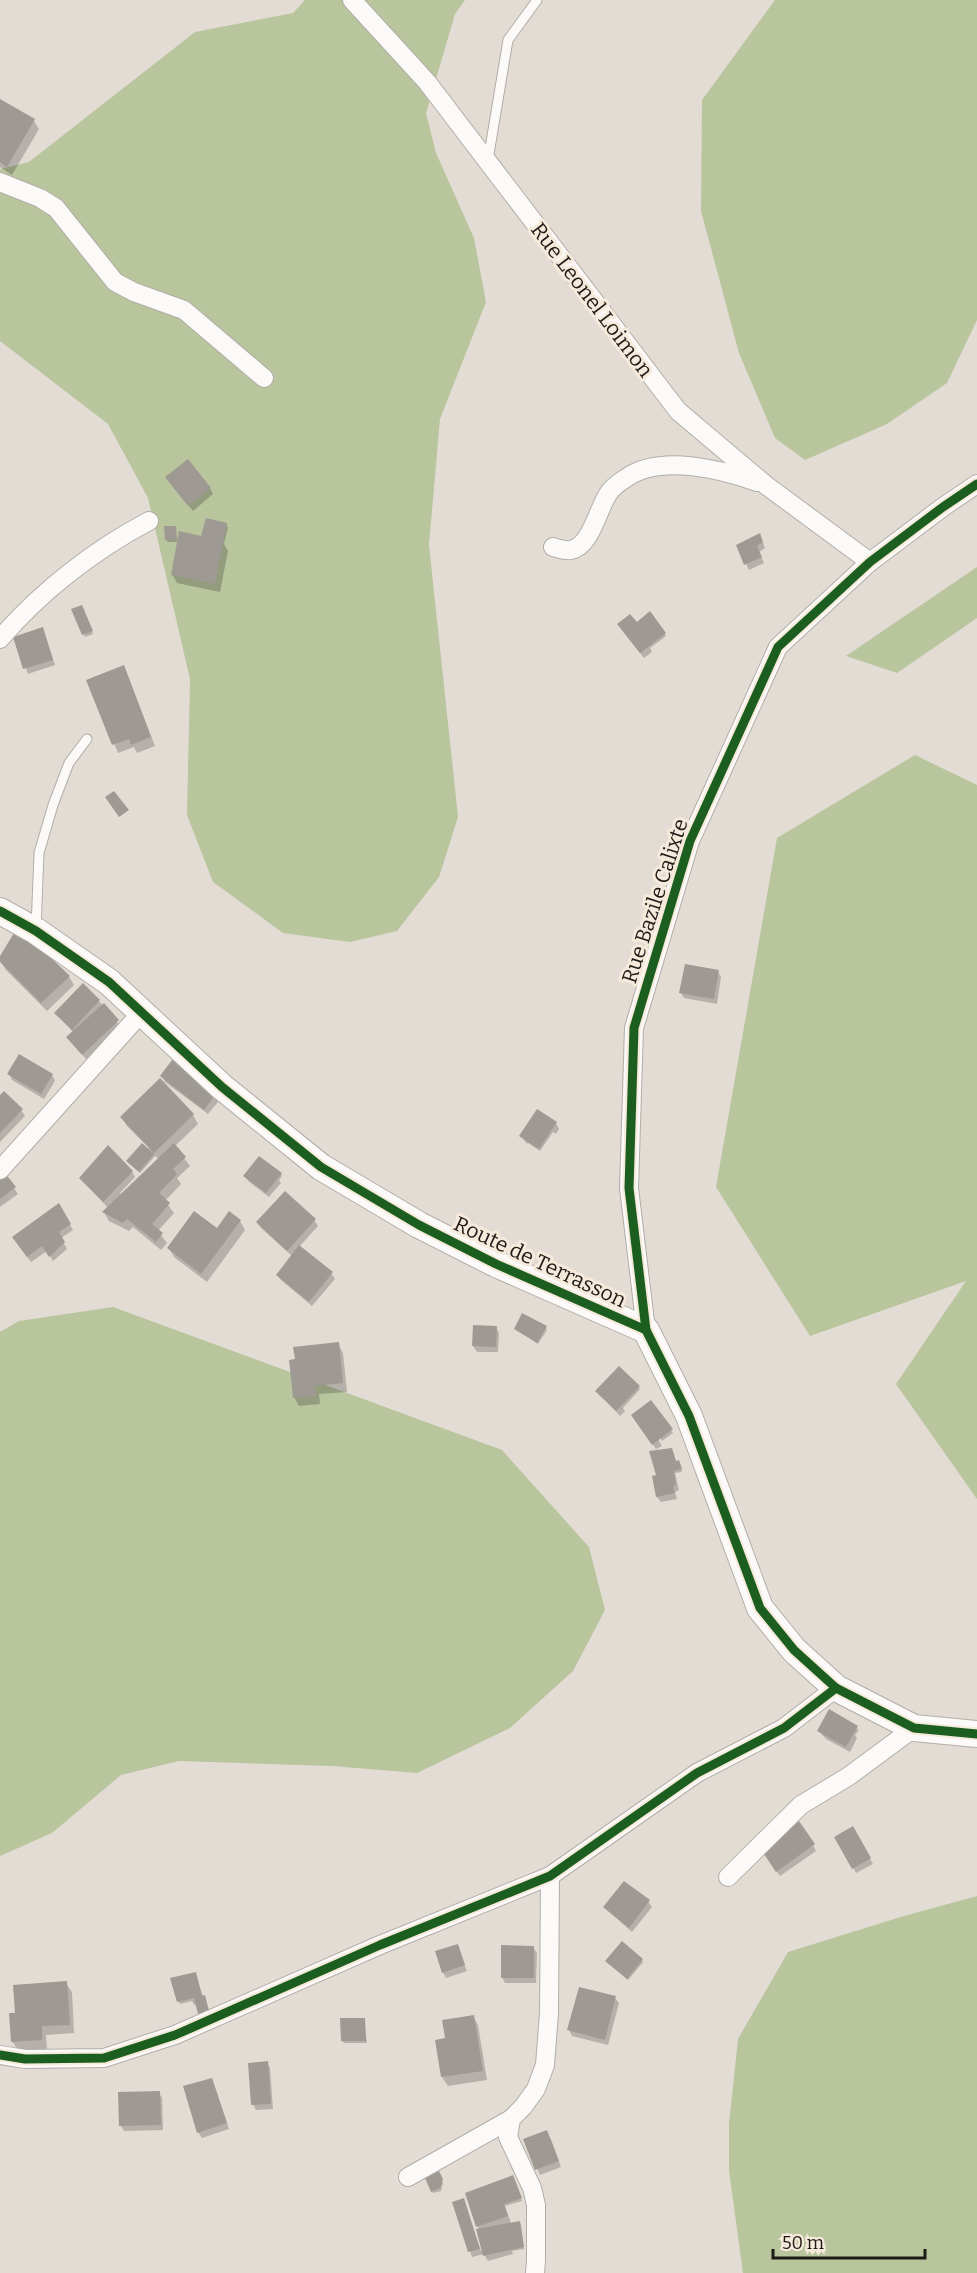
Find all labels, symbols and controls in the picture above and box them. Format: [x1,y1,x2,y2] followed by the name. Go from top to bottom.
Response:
[525,217,659,383] street label: Rue Leonel Loimon
[616,815,694,987] street label: Rue Bazile Calixte
[450,1211,630,1313] street label: Route de Terrasson
[773,2222,924,2260] scale bar
[782,2232,824,2254] text: 50 m

